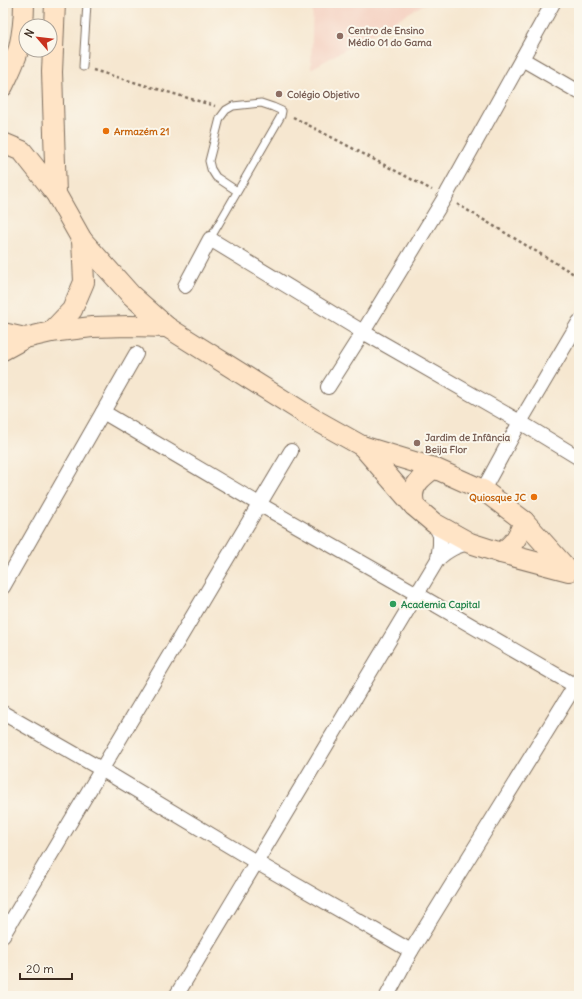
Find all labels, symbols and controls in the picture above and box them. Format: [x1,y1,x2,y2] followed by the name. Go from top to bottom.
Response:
[18,18,58,58] north arrow
[348,24,432,49] place label: Centro de Ensino Médio 01 do Gama
[21,27,37,40] text: N
[335,31,345,41] marker: Centro de Ensino Médio 01 do Gama
[287,88,360,101] place label: Colégio Objetivo
[274,89,284,99] marker: Colégio Objetivo
[114,125,170,138] place label: Armazém 21
[101,126,111,136] marker: Armazém 21
[425,431,511,456] place label: Jardim de Infância Beija Flor
[412,438,422,448] marker: Jardim de Infância Beija Flor
[469,491,526,504] place label: Quiosque JC
[529,492,539,502] marker: Quiosque JC
[401,598,480,611] place label: Academia Capital
[388,599,398,609] marker: Academia Capital
[20,955,72,981] scale bar
[26,961,54,976] text: 20 m

